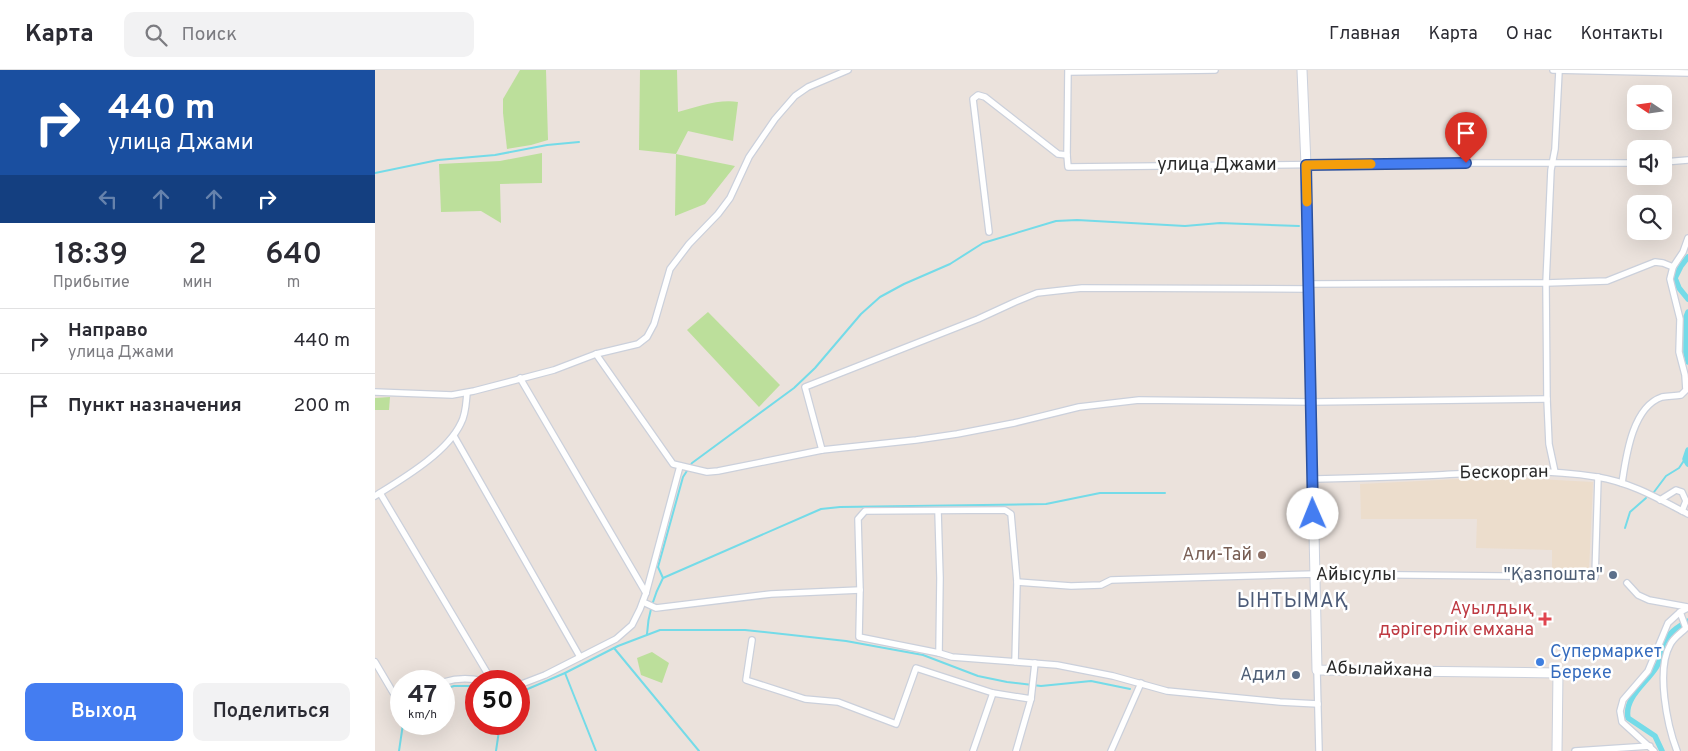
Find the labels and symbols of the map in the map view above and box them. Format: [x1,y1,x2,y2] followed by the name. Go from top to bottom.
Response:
[1627,85,1673,130] north arrow
[1445,112,1487,163] pin
[1157,154,1277,177] street label: улица Джами
[1459,461,1549,485] street label: Бескорган
[1286,487,1338,539] position arrow
[1182,544,1252,567] place label: Али-Тай
[1256,549,1268,561] marker: Али-Тай
[1316,564,1396,587] street label: Айысулы
[1503,564,1603,587] place label: "Қазпошта"
[1607,569,1619,581] marker: "Қазпошта"
[1237,589,1349,615] district label: ЫНТЫМАҚ
[1379,598,1534,642] place label: Ауылдық дәрігерлік емхана
[1538,612,1552,626] marker: Ауылдық дәрігерлік емхана
[1550,641,1662,685] place label: Супермаркет Береке
[1534,656,1546,668] marker: Супермаркет Береке
[1325,657,1433,683] street label: Абылайхана
[1240,664,1286,687] place label: Адил
[1290,669,1302,681] marker: Адил
[465,670,530,735] speed limit sign: 50

